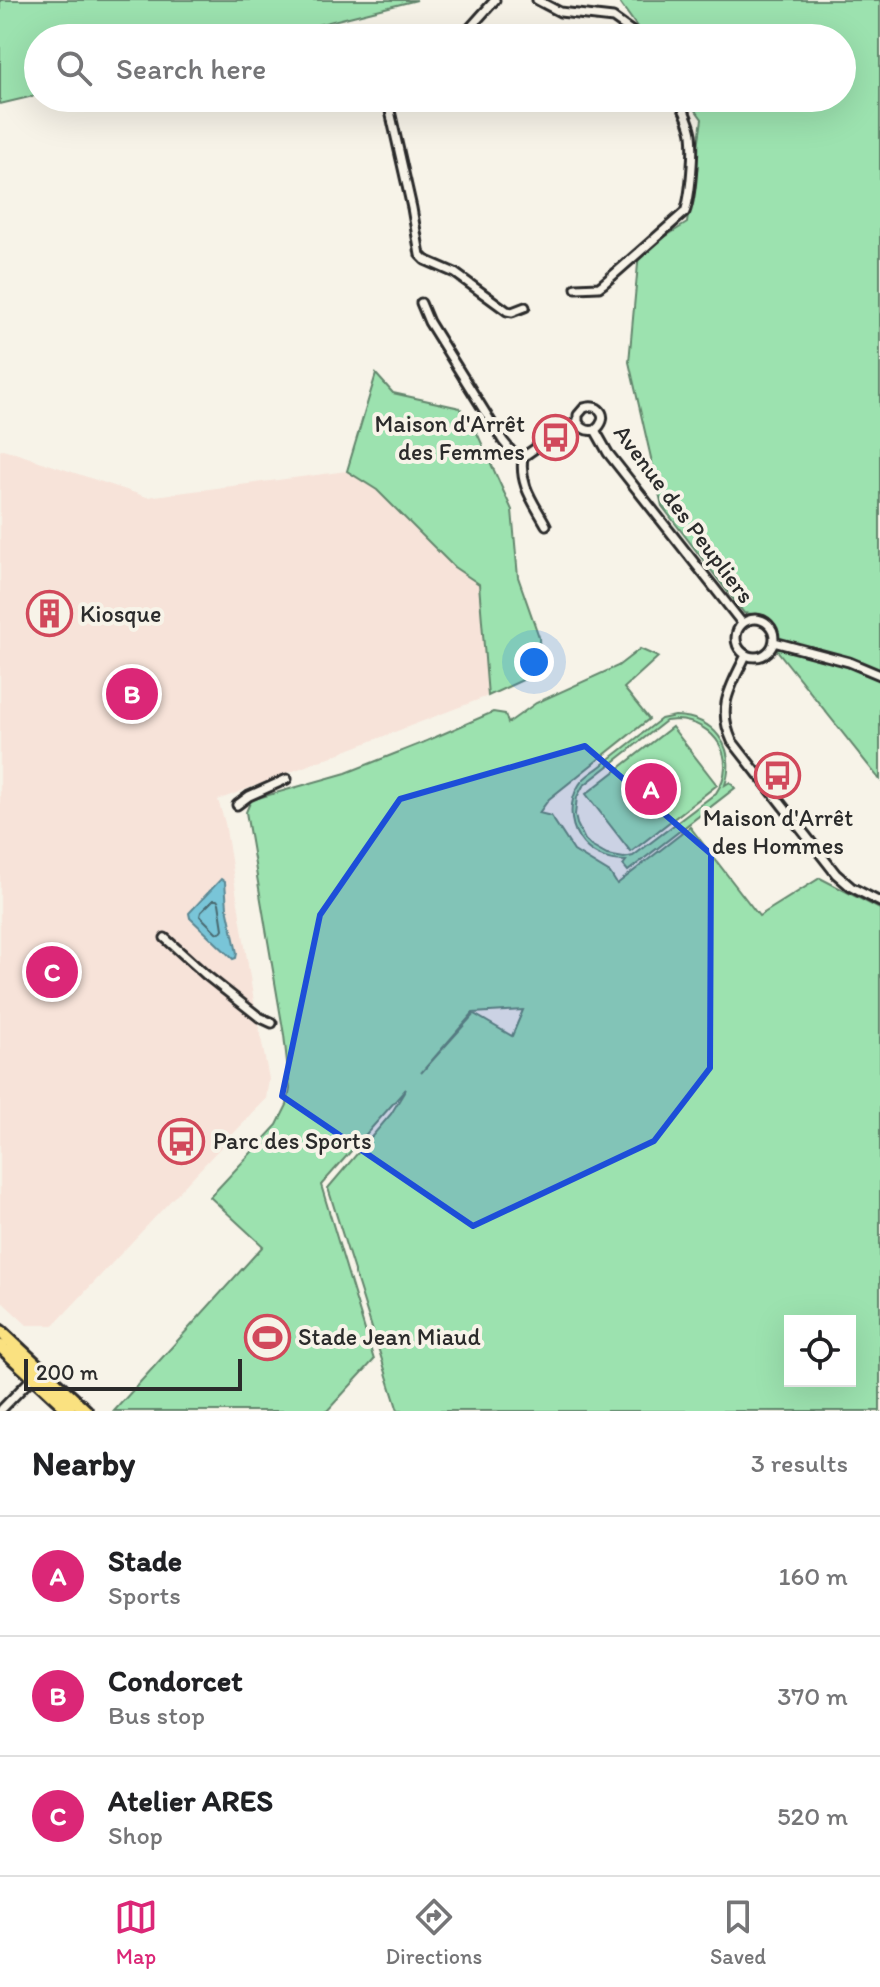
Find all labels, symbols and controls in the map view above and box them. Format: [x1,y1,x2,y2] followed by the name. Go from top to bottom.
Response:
[24,24,856,112] search box
[52,46,96,90] icon: search
[116,50,266,87] text: Search here
[374,409,525,466] place label: Maison d'Arrêt des Femmes
[532,414,580,462] bus stop icon: Maison d'Arrêt des Femmes
[608,419,761,609] street label: Avenue des Peupliers
[25,590,73,638] building icon: Kiosque
[80,599,161,628] place label: Kiosque
[514,642,554,682] your location
[106,664,158,724] pin: B
[754,752,802,800] bus stop icon: Maison d'Arrêt des Hommes
[625,759,677,819] pin: A
[703,803,853,860] place label: Maison d'Arrêt des Hommes
[26,942,78,1002] pin: C
[158,1117,206,1165] bus stop icon: Parc des Sports
[213,1126,372,1155] place label: Parc des Sports
[243,1313,291,1361] sports icon: Stade Jean Miaud
[784,1315,856,1387] map controls
[784,1315,856,1387] button: locate
[298,1322,481,1351] place label: Stade Jean Miaud
[24,1355,242,1391] scale bar
[36,1359,98,1386] text: 200 m
[32,1443,135,1484] text: Nearby
[751,1447,848,1479] text: 3 results
[108,1542,182,1579] text: Stade
[50,1560,66,1592] text: A
[778,1560,848,1592] text: 160 m
[108,1579,181,1611] text: Sports
[108,1662,243,1699] text: Condorcet
[50,1680,66,1712] text: B
[777,1680,848,1712] text: 370 m
[108,1699,205,1731] text: Bus stop
[108,1782,273,1819] text: Atelier ARES
[50,1800,66,1832] text: C
[777,1800,848,1832] text: 520 m
[108,1819,163,1851] text: Shop
[114,1895,158,1970] tab: Map
[386,1895,482,1970] tab: Directions
[710,1895,766,1970] tab: Saved

